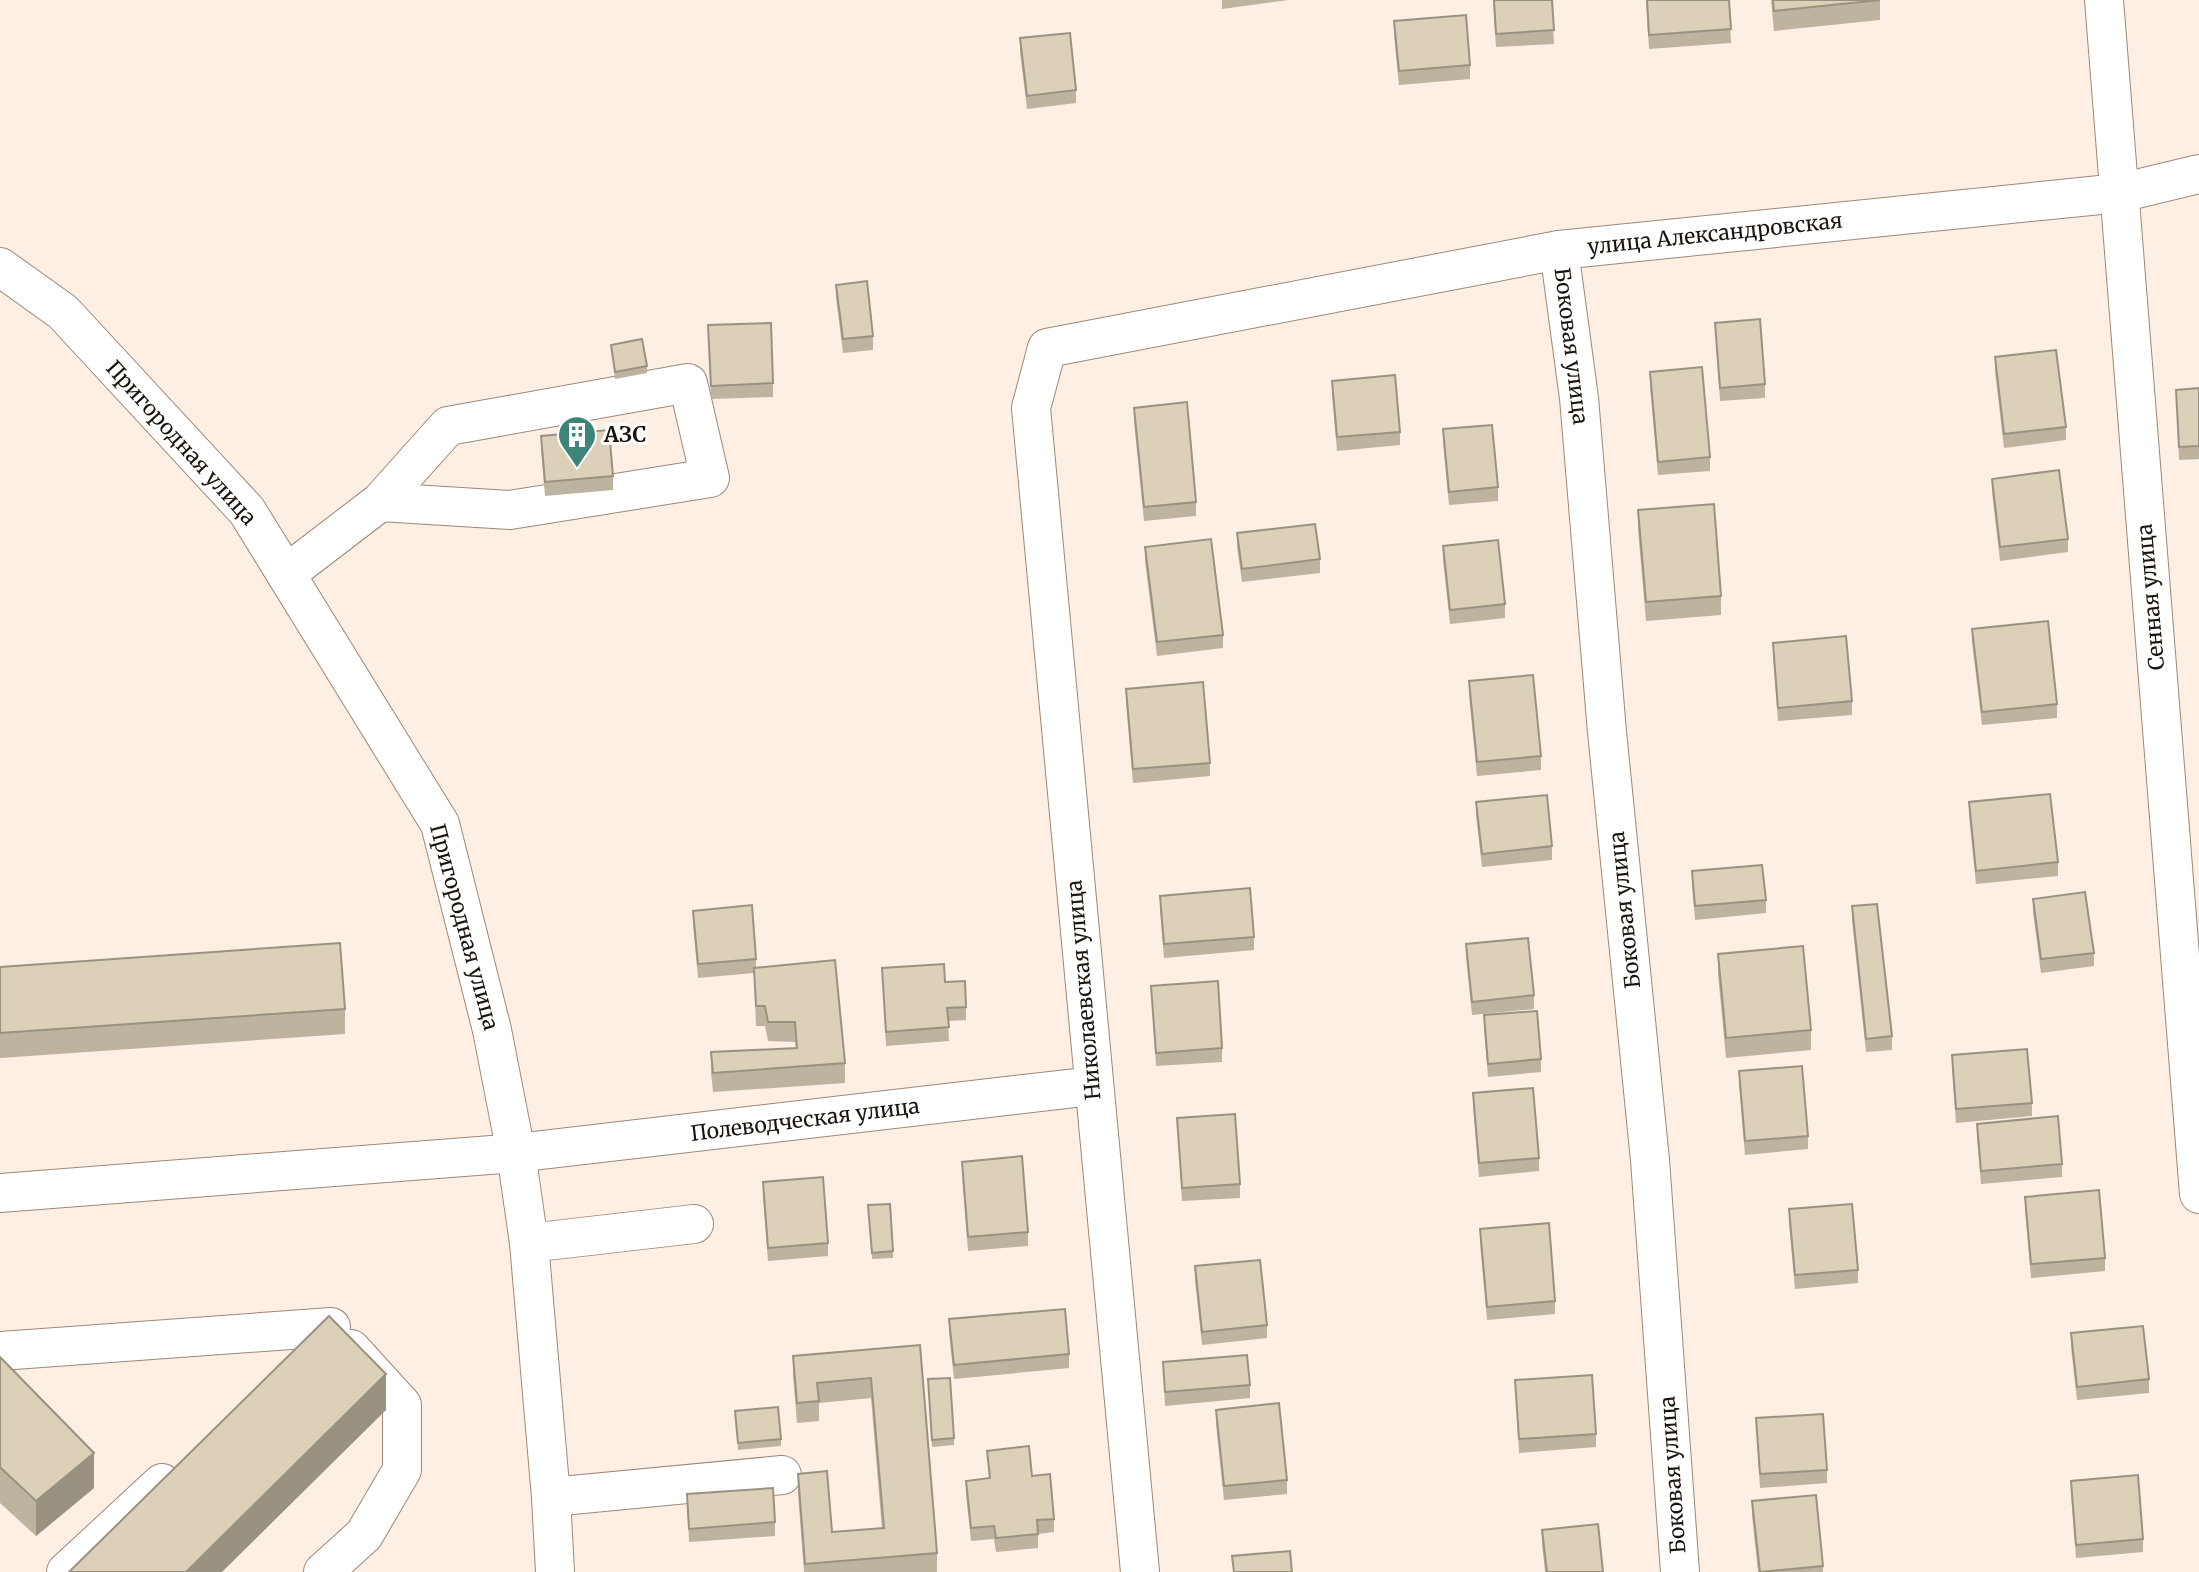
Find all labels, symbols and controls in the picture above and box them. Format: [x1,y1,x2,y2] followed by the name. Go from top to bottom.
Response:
[1586,207,1844,260] street label: улица Александровская
[1548,266,1595,426] street label: Боковая улица
[100,355,262,531] street label: Пригородная улица
[556,414,598,469] building icon: АЗС
[603,421,646,448] place label: АЗС
[2131,523,2170,671] street label: Сенная улица
[424,821,505,1033] street label: Пригородная улица
[1603,830,1646,990] street label: Боковая улица
[1060,879,1107,1101] street label: Николаевская улица
[689,1092,921,1147] street label: Полеводческая улица
[1654,1395,1691,1555] street label: Боковая улица

